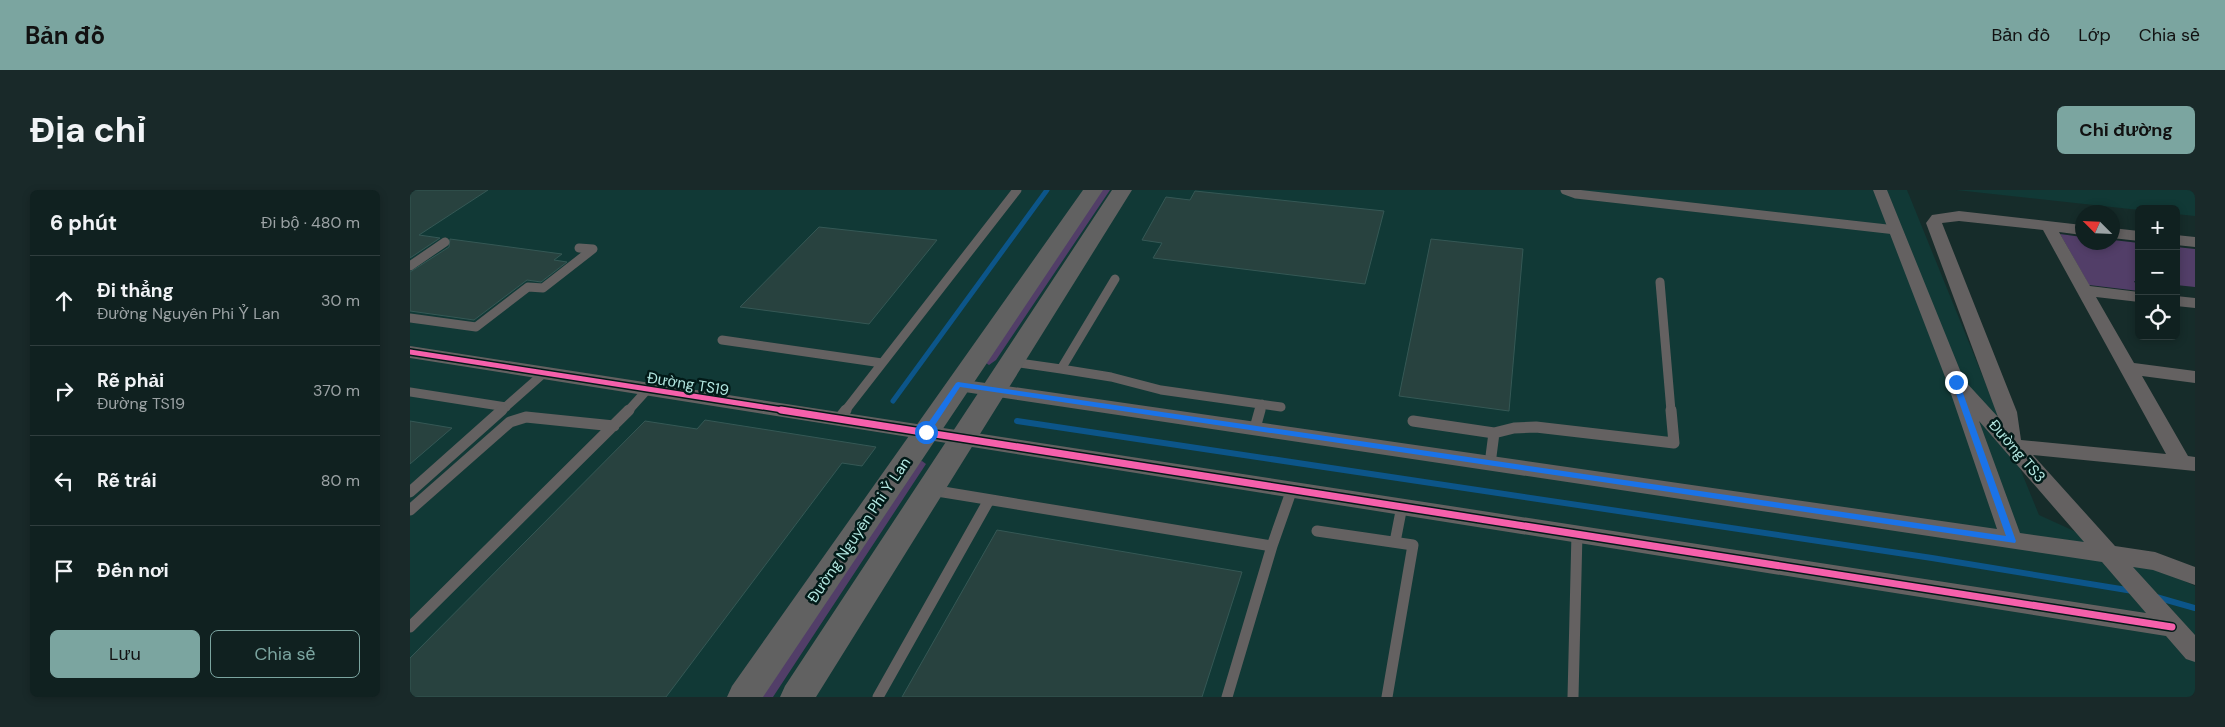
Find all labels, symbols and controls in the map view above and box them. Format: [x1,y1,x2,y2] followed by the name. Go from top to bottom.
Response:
[25,20,105,51] text: Bản đồ
[1991,23,2050,47] text: Bản đồ
[2078,23,2111,47] text: Lớp
[2139,23,2200,47] text: Chia sẻ
[2057,106,2195,154] button: Chỉ đường
[30,107,146,153] text: Địa chỉ
[2075,205,2120,250] north arrow
[2135,205,2180,340] map controls
[2135,205,2180,250] button: +
[50,209,117,237] text: 6 phút
[261,212,360,233] text: Đi bộ · 480 m
[2135,250,2180,295] button: −
[97,278,174,303] text: Đi thẳng
[50,287,78,315] icon: ahead
[321,290,360,311] text: 30 m
[2135,295,2180,340] button: locate
[97,303,280,324] text: Đường Nguyên Phi Ỷ Lan
[97,368,164,393] text: Rẽ phải
[646,368,730,400] street label: Đường TS19
[1945,371,1968,394] route end
[50,377,78,405] icon: right
[313,380,360,401] text: 370 m
[97,393,185,414] text: Đường TS19
[1984,415,2050,487] street label: Đường TS3
[915,421,938,444] route start
[803,453,915,607] street label: Đường Nguyên Phi Ỷ Lan
[50,467,78,495] icon: left
[97,468,157,493] text: Rẽ trái
[321,470,360,491] text: 80 m
[50,557,78,585] icon: arrive
[97,558,169,583] text: Đến nơi
[50,630,200,678] button: Lưu
[210,630,360,678] button: Chia sẻ

